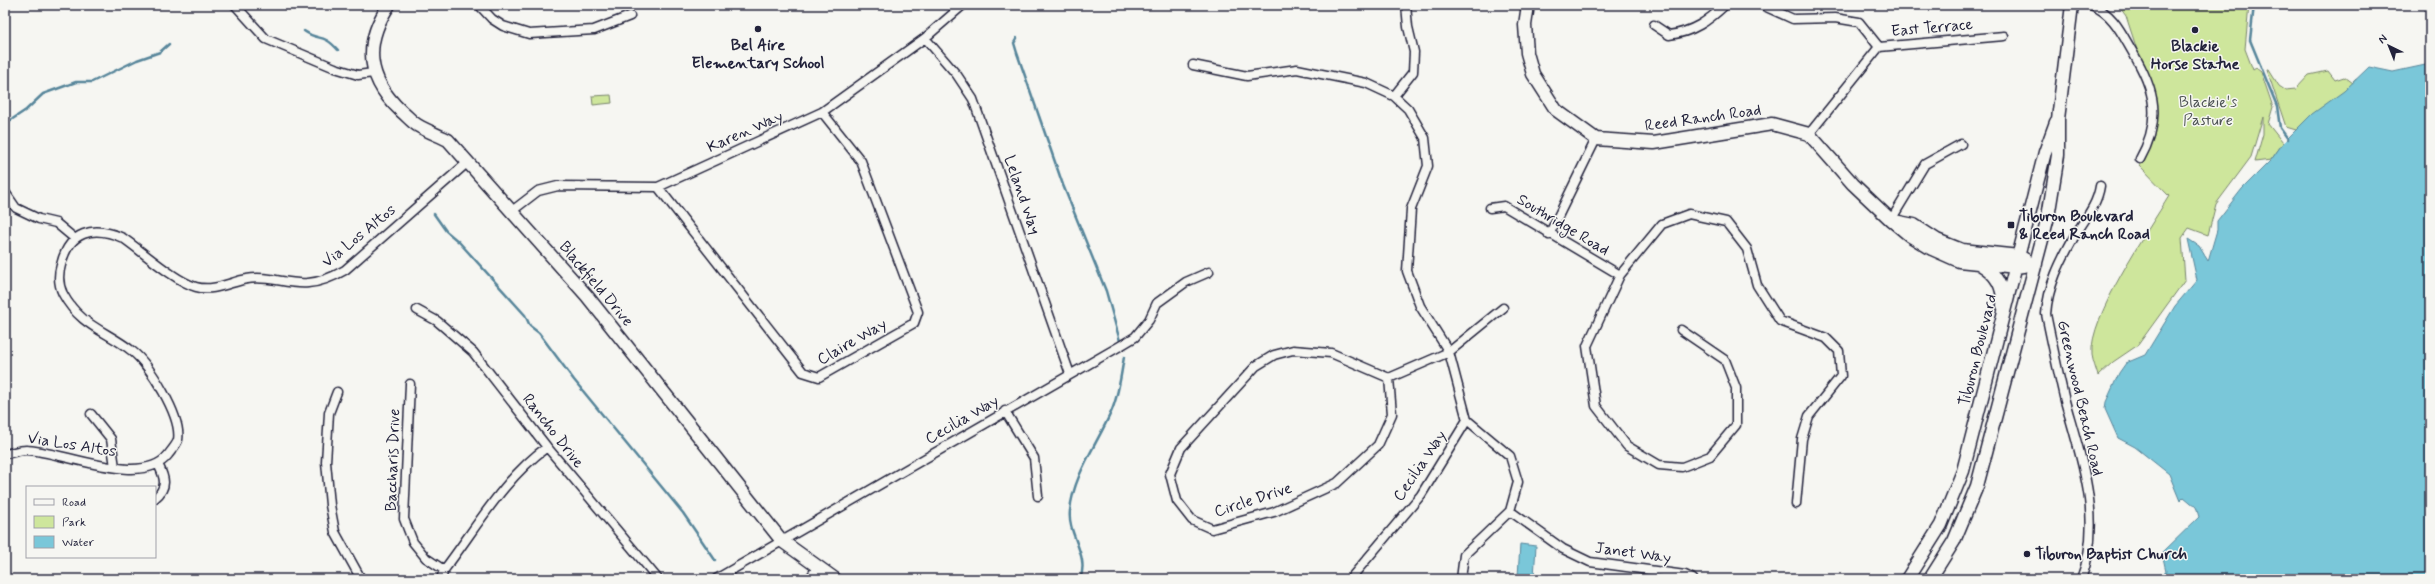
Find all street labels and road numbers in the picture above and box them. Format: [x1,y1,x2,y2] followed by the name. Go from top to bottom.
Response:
[1890,14,1974,42] street label: East Terrace
[1643,99,1763,137] street label: Reed Ranch Road
[704,106,786,158] street label: Karen Way
[999,153,1045,237] street label: Leland Way
[1512,189,1613,262] street label: Southridge Road
[318,200,400,272] street label: Via Los Altos
[554,237,638,331] street label: Blackfield Drive
[1954,292,2002,408] street label: Tiburon Boulevard
[813,314,891,370] street label: Claire Way
[2052,318,2108,478] street label: Greenwood Beach Road
[517,389,589,473] street label: Rancho Drive
[921,391,1003,449] street label: Cecilia Way
[381,408,405,512] street label: Baccharis Drive
[1389,426,1451,506] street label: Cecilia Way
[26,428,118,462] street label: Via Los Altos
[1212,478,1295,522] street label: Circle Drive
[1594,537,1672,569] street label: Janet Way

